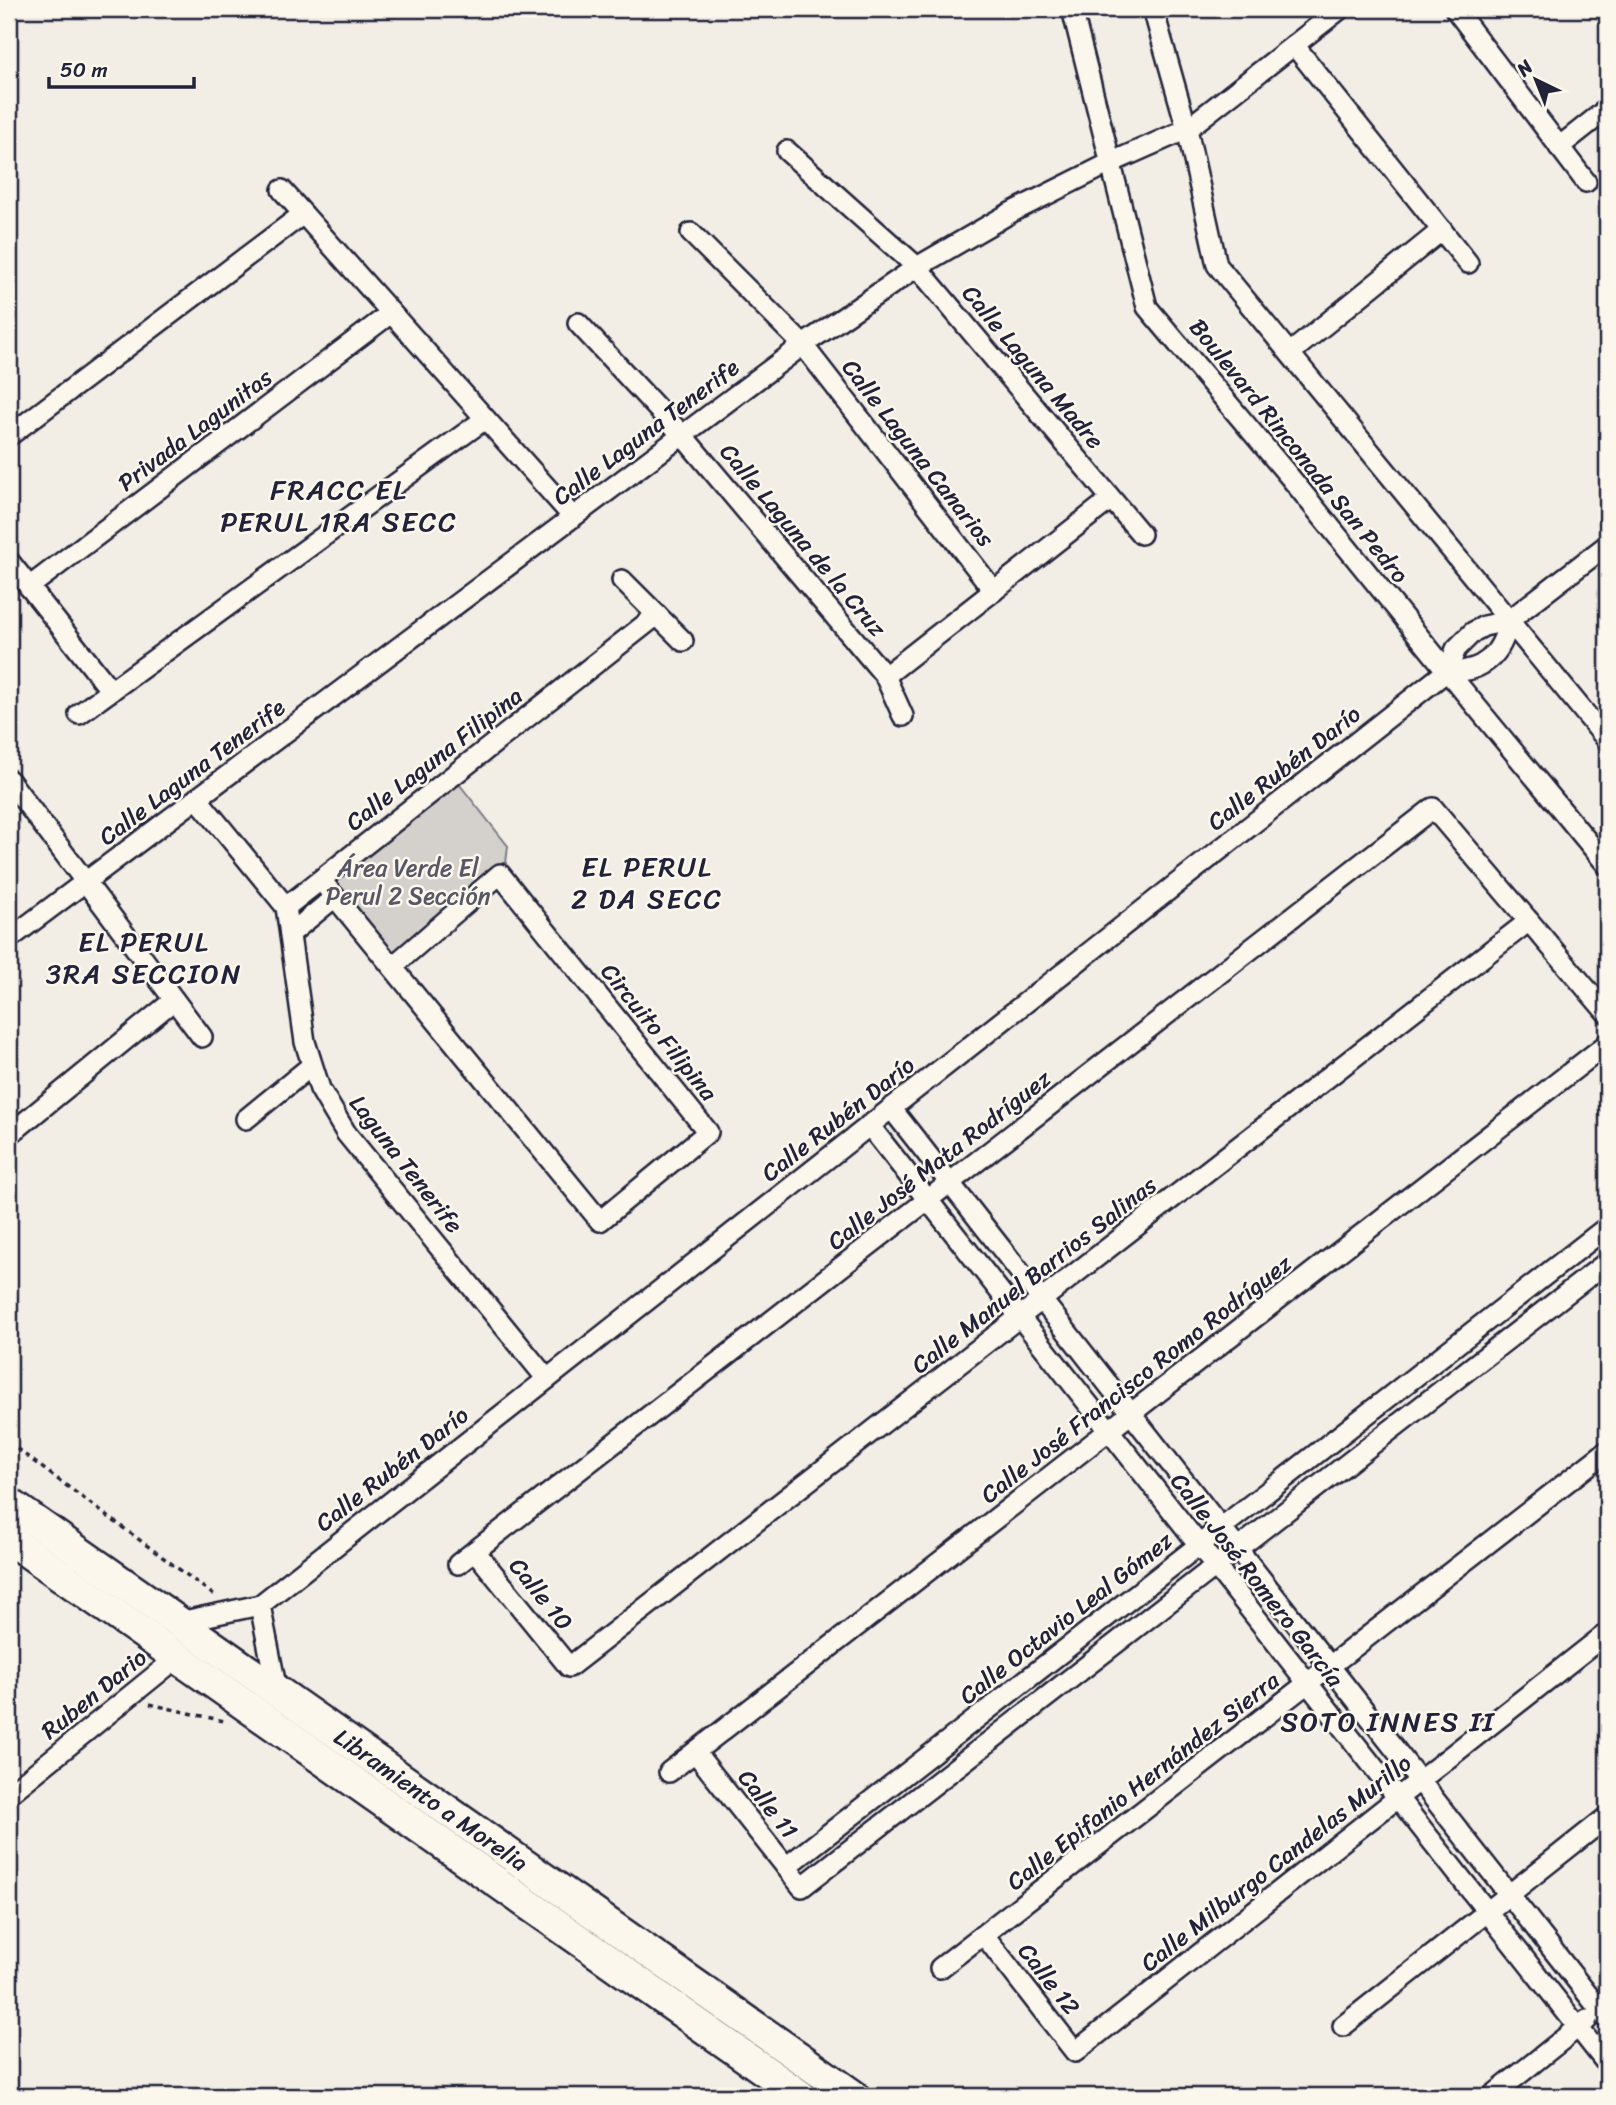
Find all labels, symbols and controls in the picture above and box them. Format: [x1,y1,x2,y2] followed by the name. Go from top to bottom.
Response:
[49,46,194,90] scale bar
[1500,46,1570,116] north arrow
[60,51,108,89] text: 50 m
[1508,51,1541,85] text: N
[951,275,1115,459] street label: Calle Laguna Madre
[1178,309,1420,593] street label: Boulevard Rinconada San Pedro
[543,347,749,517] street label: Calle Laguna Tenerife
[831,349,1006,557] street label: Calle Laguna Canarios
[108,357,283,503] street label: Privada Lagunitas
[709,433,898,647] street label: Calle Laguna de la Cruz
[220,465,458,546] district label: FRACC EL PERUL 1RA SECC
[336,676,532,842] street label: Calle Laguna Filipina
[89,687,295,857] street label: Calle Laguna Tenerife
[1198,694,1370,842] street label: Calle Rubén Darío
[571,842,723,923] district label: EL PERUL 2 DA SECC
[325,847,491,917] park label: Área Verde El Perul 2 Sección
[46,917,242,998] district label: EL PERUL 3RA SECCION
[590,953,729,1111] street label: Circuito Filipina
[752,1045,924,1193] street label: Calle Rubén Darío
[818,1058,1061,1261] street label: Calle José Mata Rodríguez
[338,1085,474,1243] street label: Laguna Tenerife
[902,1165,1167,1385] street label: Calle Manuel Barrios Salinas
[971,1243,1302,1514] street label: Calle José Francisco Romo Rodríguez
[306,1395,478,1543] street label: Calle Rubén Darío
[1159,1463,1355,1698] street label: Calle José Romero García
[950,1520,1183,1715] street label: Calle Octavio Leal Gómez
[498,1548,584,1640] street label: Calle 10
[31,1638,157,1750] street label: Ruben Dario
[997,1660,1290,1902] street label: Calle Epifanio Hernández Sierra
[1280,1697,1496,1746] district label: SOTO INNES II
[325,1717,537,1883] street label: Libramiento a Morelia
[1131,1743,1421,1983] street label: Calle Milburgo Candelas Murillo
[727,1760,809,1848] street label: Calle 11
[1007,1933,1091,2025] street label: Calle 12

